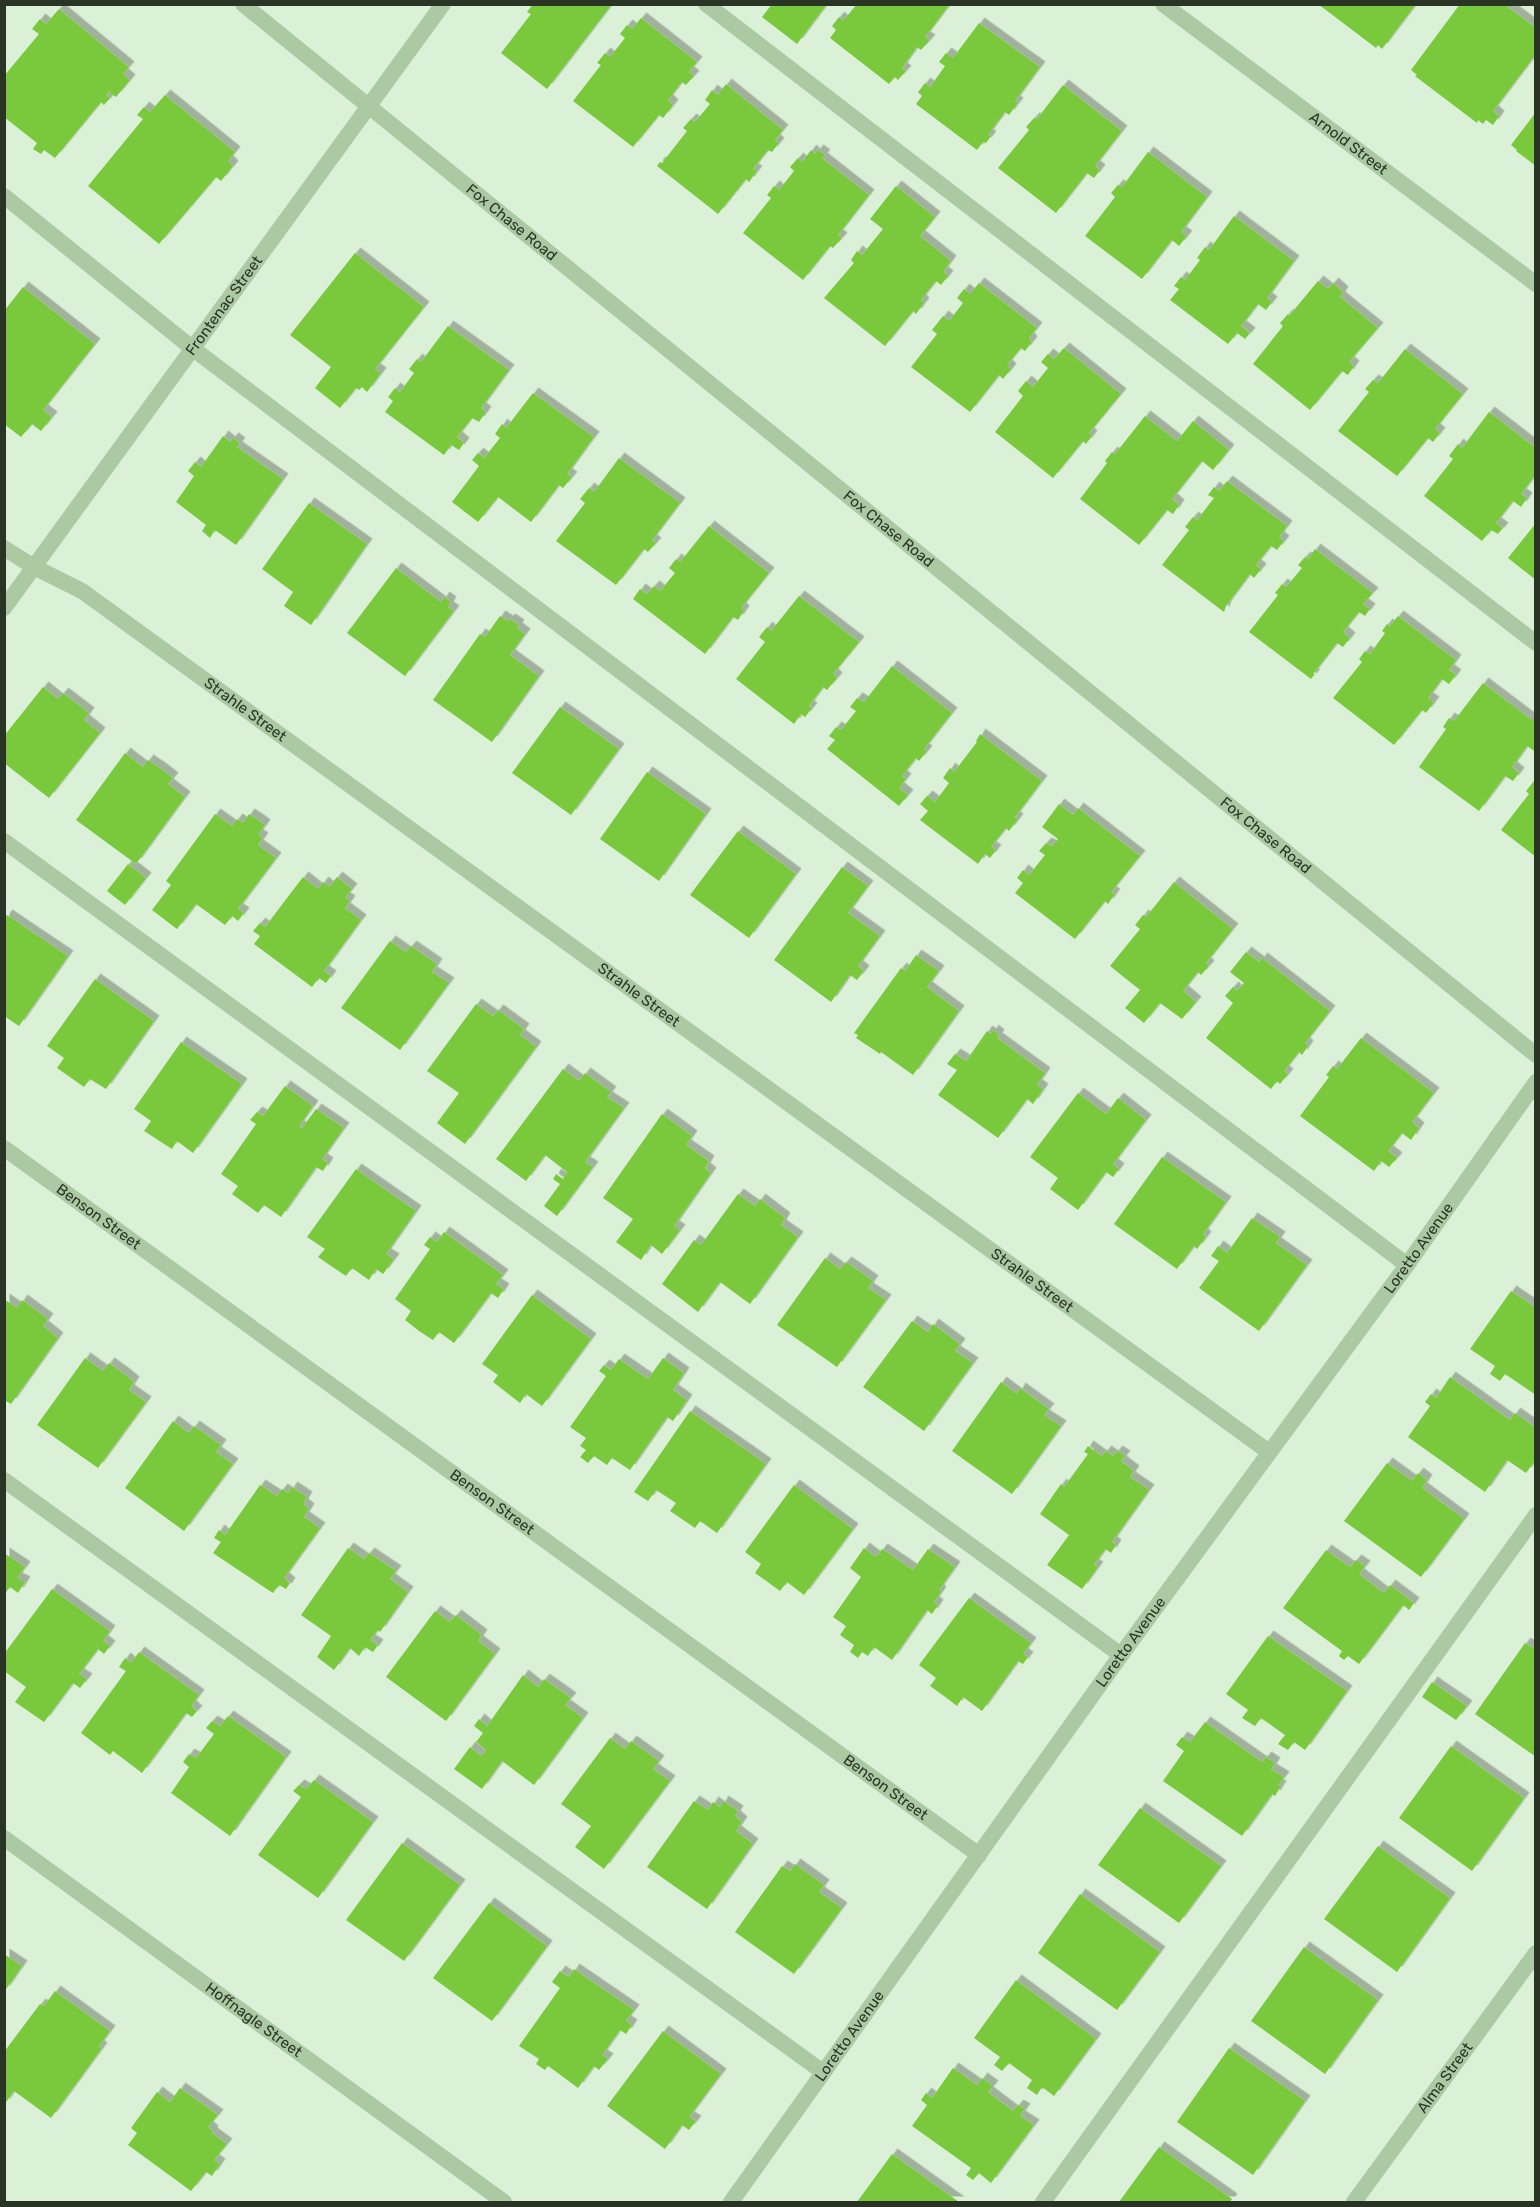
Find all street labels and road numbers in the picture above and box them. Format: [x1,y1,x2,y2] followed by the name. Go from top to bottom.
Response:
[1306,108,1391,179] street label: Arnold Street
[463,180,560,264] street label: Fox Chase Road
[182,252,266,359] street label: Frontenac Street
[840,487,938,571] street label: Fox Chase Road
[201,674,290,745] street label: Strahle Street
[1217,793,1315,877] street label: Fox Chase Road
[594,959,684,1031] street label: Strahle Street
[53,1180,145,1253] street label: Benson Street
[1380,1199,1457,1297] street label: Loretto Avenue
[987,1244,1077,1316] street label: Strahle Street
[446,1465,538,1539] street label: Benson Street
[1092,1593,1170,1691] street label: Loretto Avenue
[840,1751,931,1824] street label: Benson Street
[202,1979,306,2061] street label: Hoffnagle Street
[811,1987,888,2085] street label: Loretto Avenue
[1413,2039,1477,2116] street label: Alma Street

